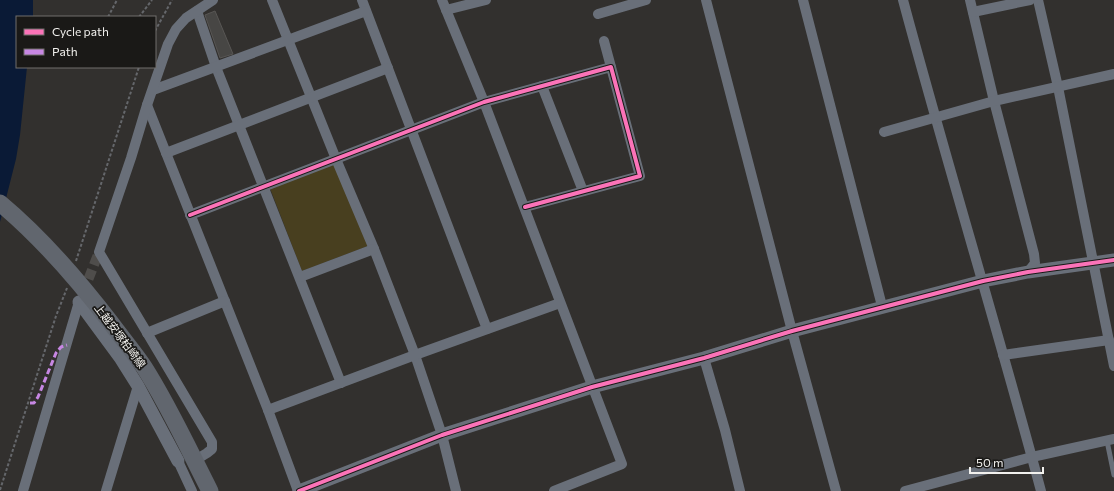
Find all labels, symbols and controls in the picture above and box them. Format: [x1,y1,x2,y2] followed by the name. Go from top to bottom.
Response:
[16,16,156,68] legend
[52,24,109,38] text: Cycle path
[52,44,78,58] text: Path
[92,301,149,370] street label: 上越安塚柏崎線
[970,449,1043,475] scale bar
[976,455,1004,469] text: 50 m

